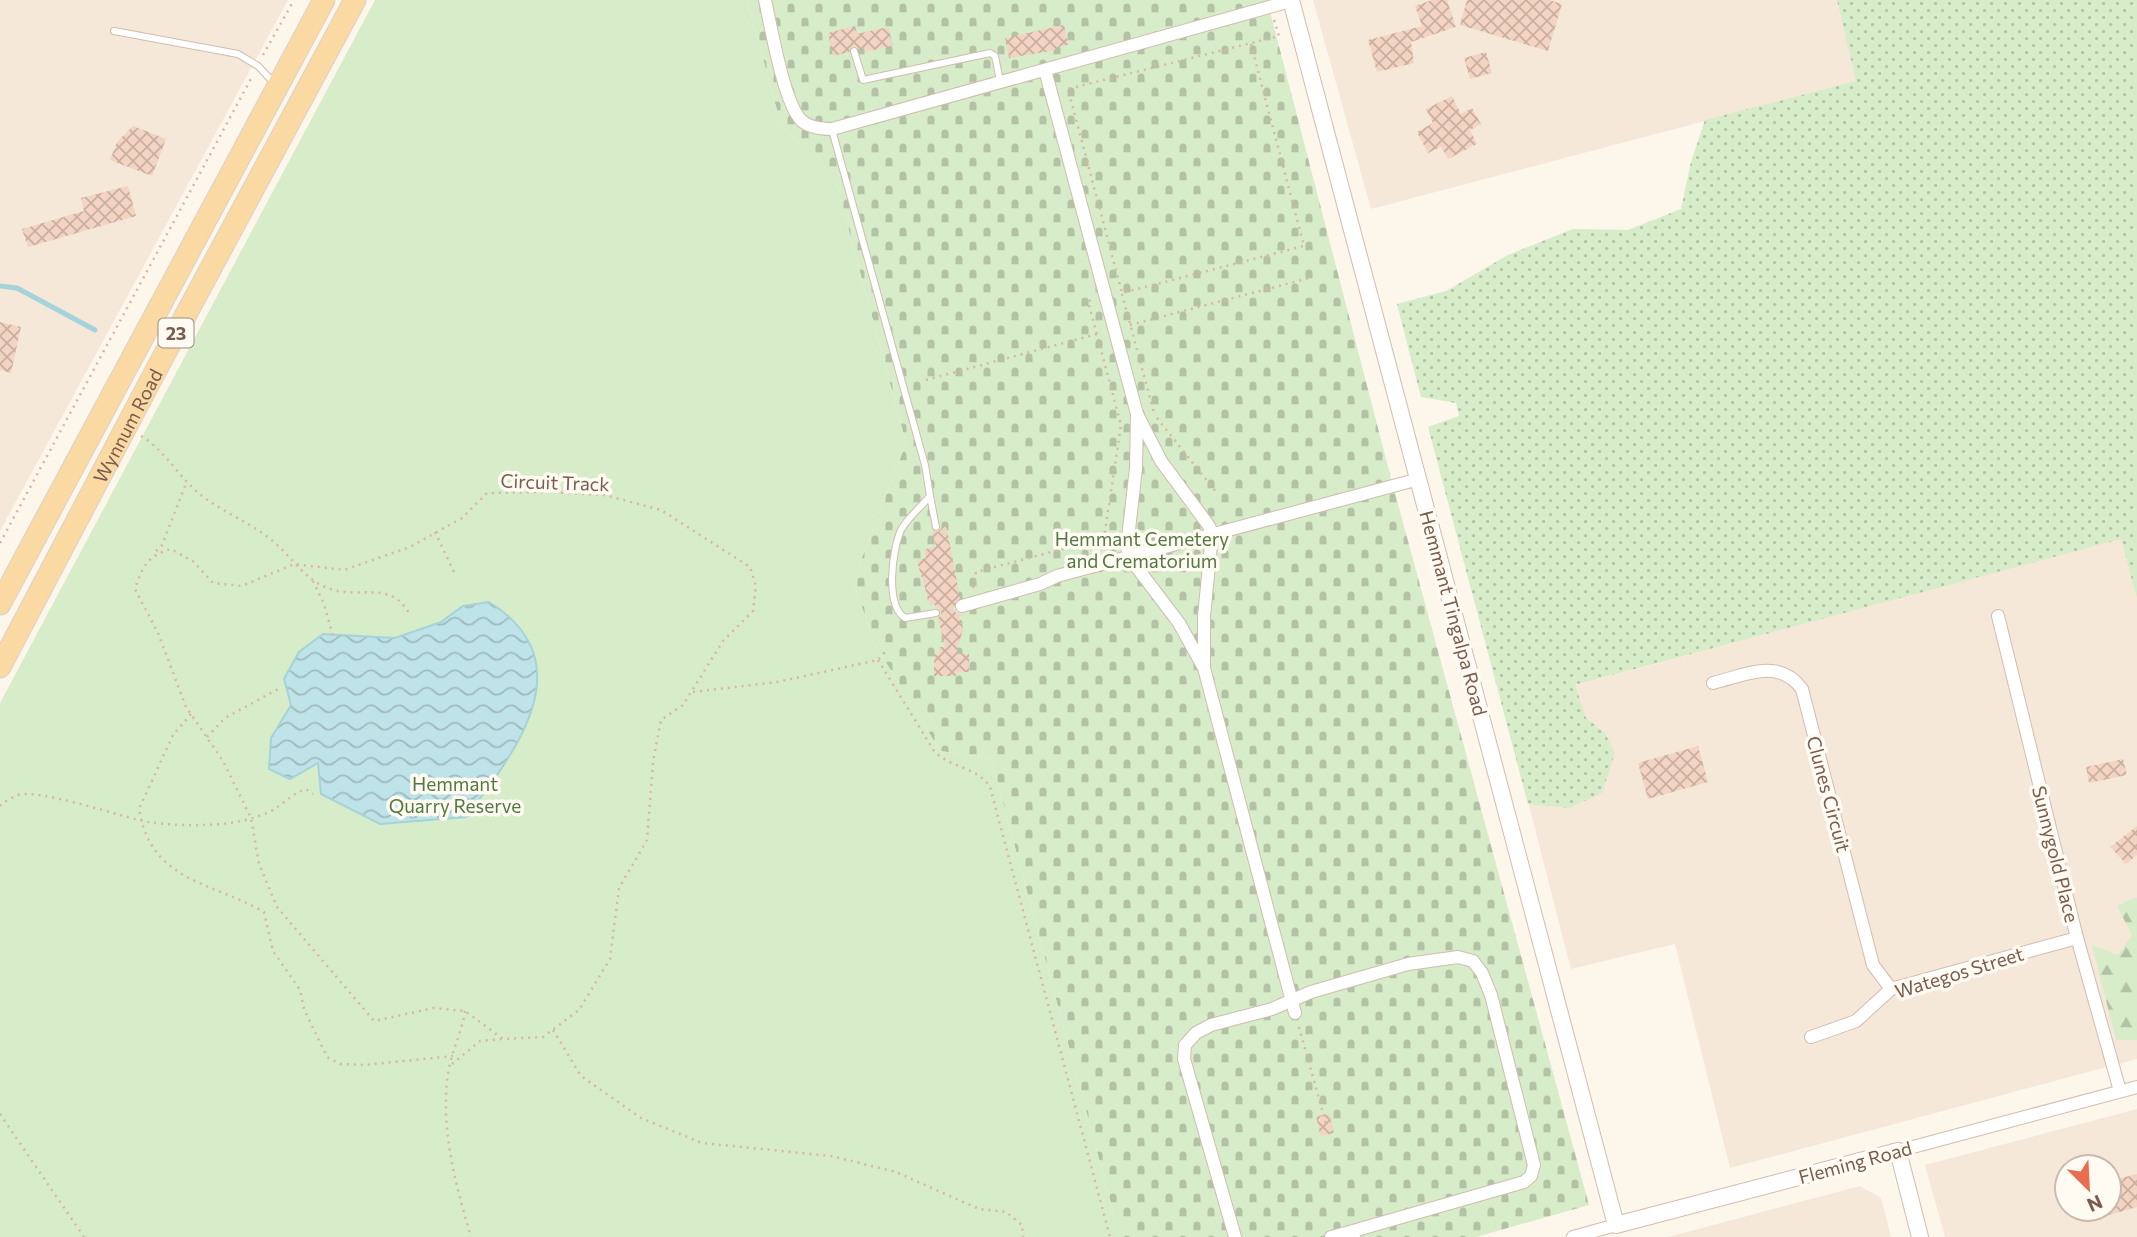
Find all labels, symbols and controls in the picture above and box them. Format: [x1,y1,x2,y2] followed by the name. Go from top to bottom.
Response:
[158,318,194,348] road number: 23
[88,364,166,486] street label: Wynnum Road
[500,469,610,495] street label: Circuit Track
[1415,508,1493,718] street label: Hemmant Tingalpa Road
[1055,527,1229,572] park label: Hemmant Cemetery and Crematorium
[1802,733,1856,855] street label: Clunes Circuit
[389,772,521,817] park label: Hemmant Quarry Reserve
[2028,783,2084,925] street label: Sunnygold Place
[1892,941,2026,1002] street label: Wategos Street
[1796,1136,1914,1188] street label: Fleming Road
[2053,1153,2123,1223] north arrow
[2084,1191,2106,1217] text: N

